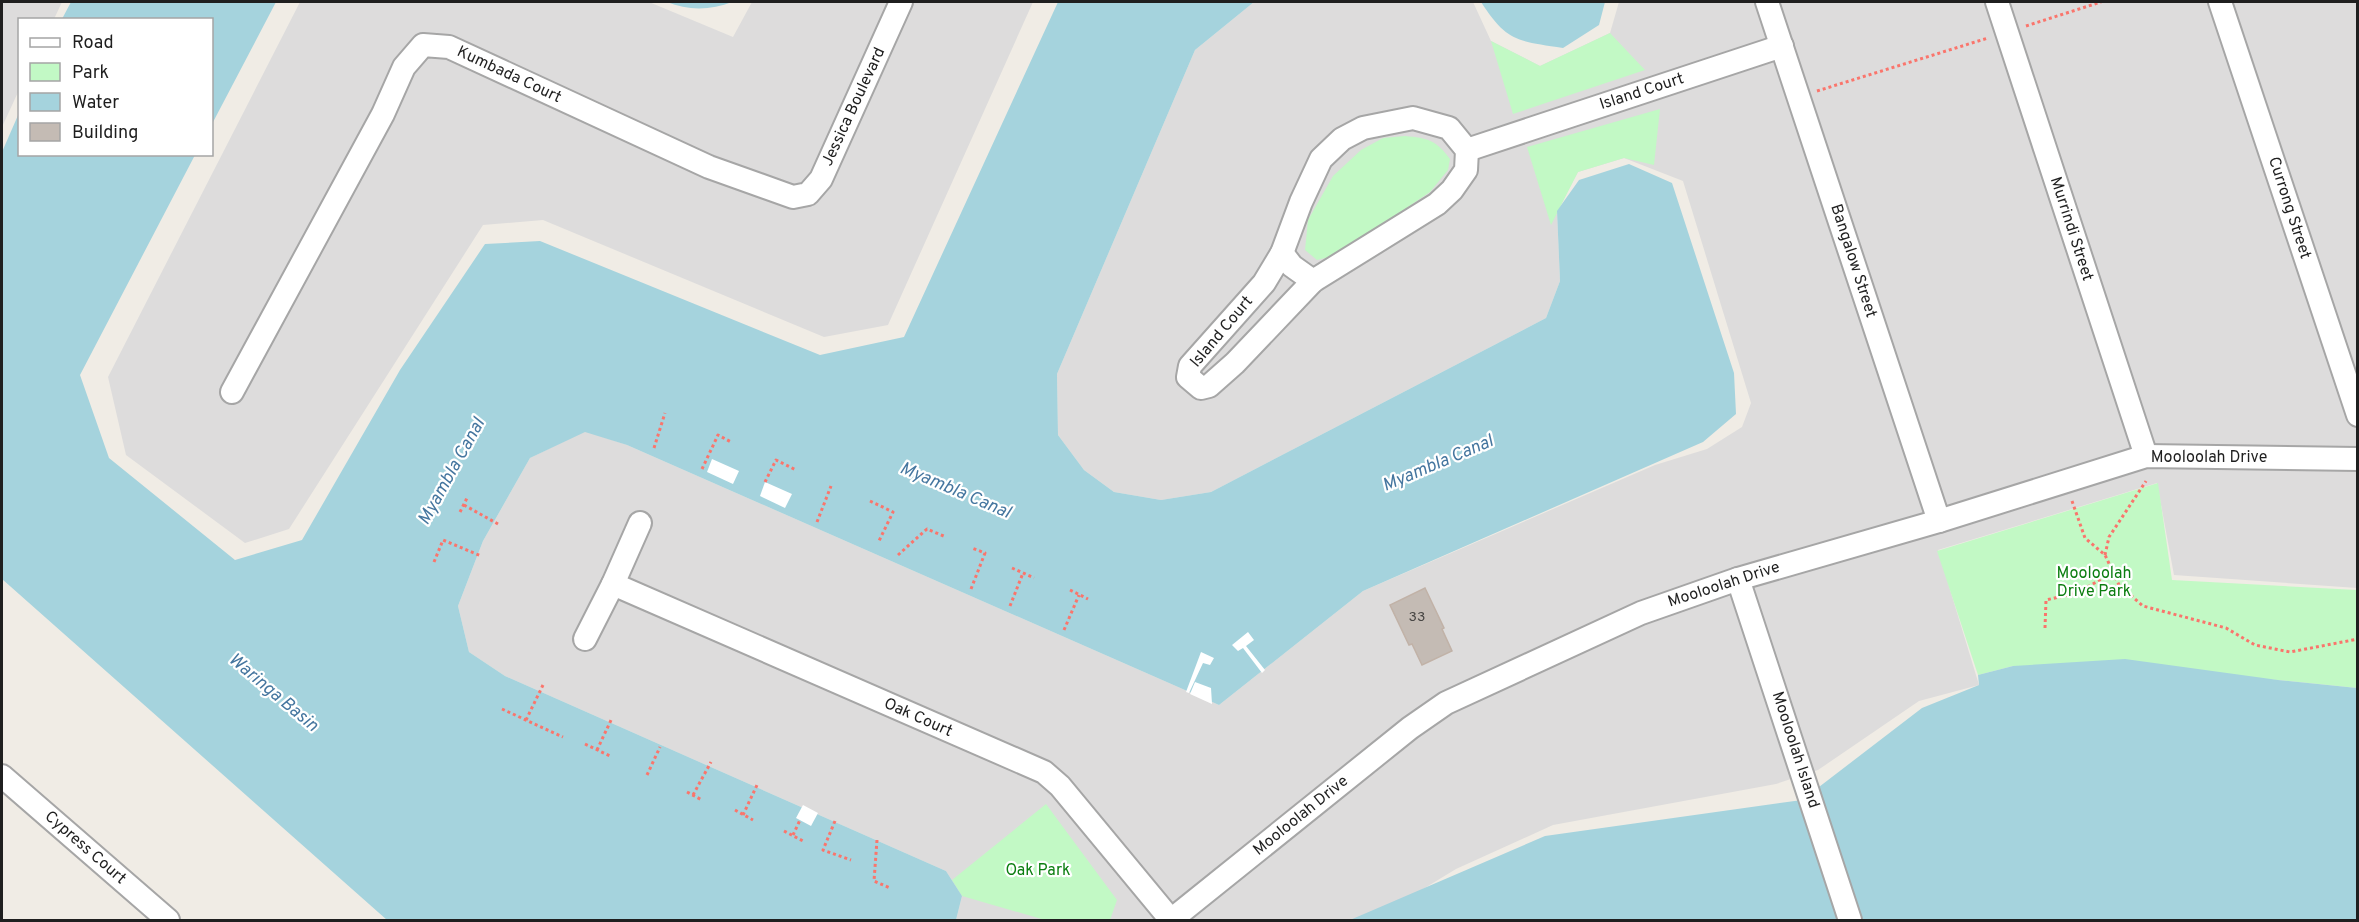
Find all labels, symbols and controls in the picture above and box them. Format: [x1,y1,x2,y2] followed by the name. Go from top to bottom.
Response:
[18,18,213,156] legend
[72,32,114,55] text: Road
[453,42,565,108] street label: Kumbada Court
[818,44,890,170] street label: Jessica Boulevard
[72,62,109,85] text: Park
[1597,69,1687,115] street label: Island Court
[72,92,119,115] text: Water
[72,122,138,145] text: Building
[2263,154,2315,262] street label: Currong Street
[2045,174,2097,284] street label: Murrindi Street
[1825,202,1881,320] street label: Bangalow Street
[1186,292,1258,372] street label: Island Court
[413,413,491,529] water label: Myambla Canal
[1379,430,1498,498] water label: Myambla Canal
[2151,448,2267,468] street label: Mooloolah Drive
[896,457,1015,525] water label: Myambla Canal
[1665,557,1783,613] street label: Mooloolah Drive
[2057,564,2131,602] park label: Mooloolah Drive Park
[1409,609,1425,626] house number: 33
[223,649,323,738] water label: Waringa Basin
[1767,689,1823,811] street label: Mooloolah Island
[881,694,955,742] street label: Oak Court
[1249,772,1353,860] street label: Mooloolah Drive
[40,807,130,889] street label: Cypress Court
[1005,861,1071,881] park label: Oak Park

